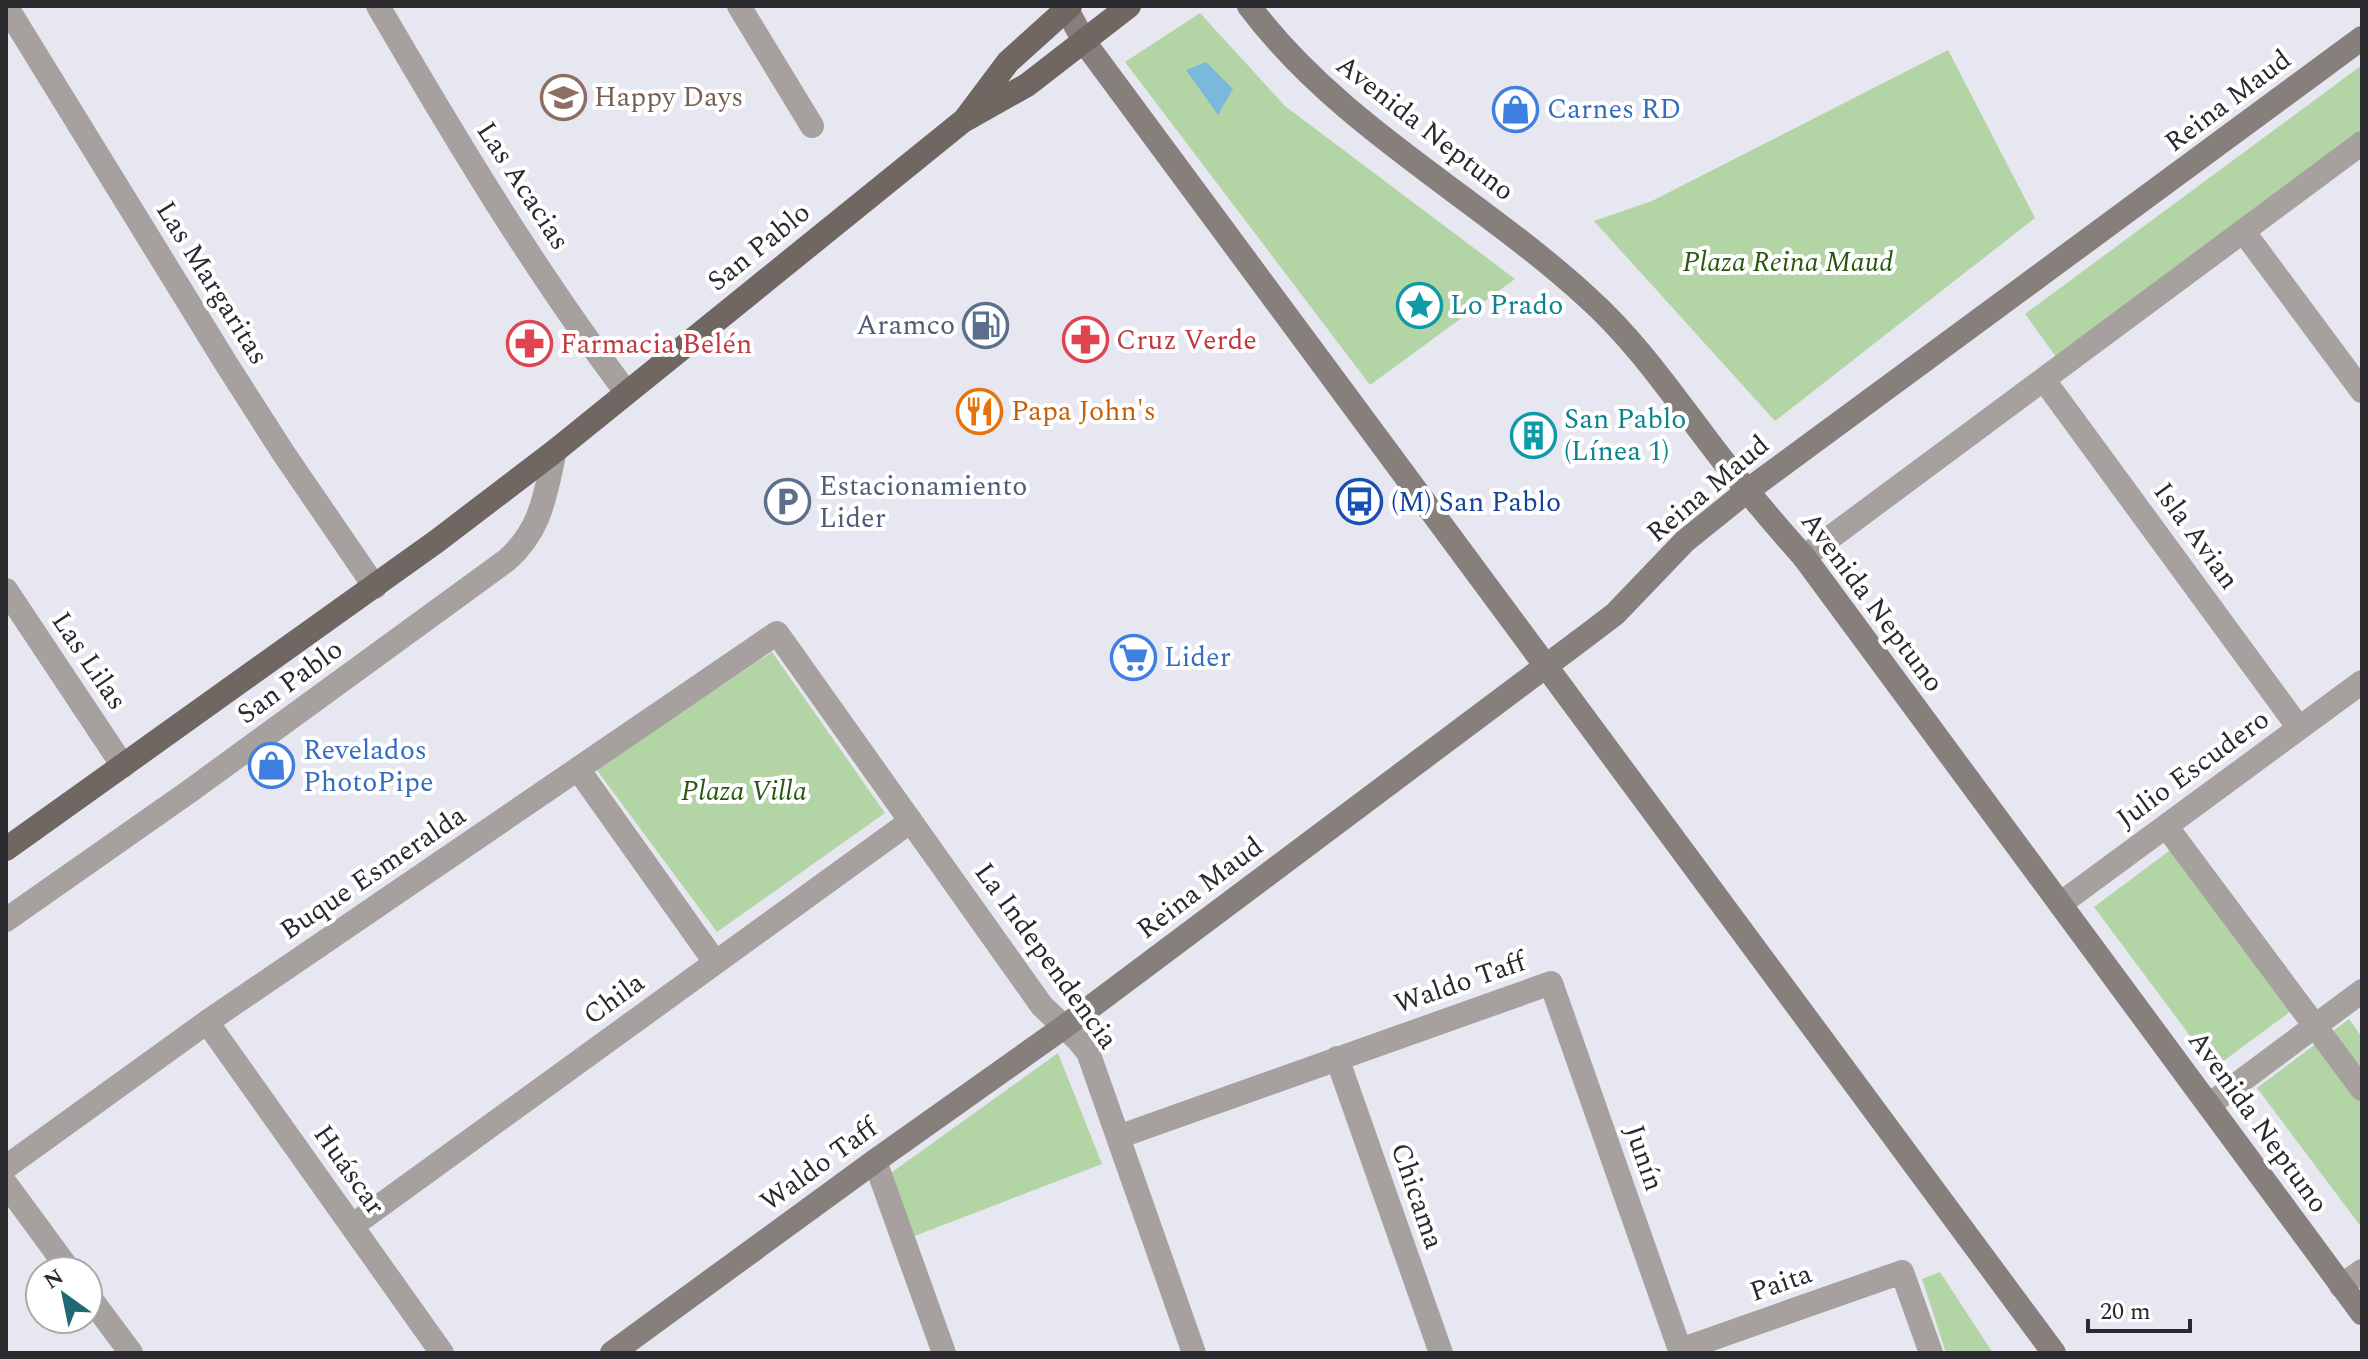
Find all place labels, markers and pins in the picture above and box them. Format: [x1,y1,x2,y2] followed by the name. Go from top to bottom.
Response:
[539,73,587,121] school or university icon: Happy Days
[594,76,743,119] place label: Happy Days
[1492,85,1540,133] shop icon: Carnes RD
[1547,88,1681,131] place label: Carnes RD
[1395,281,1443,329] place icon: Lo Prado
[1450,284,1563,327] place label: Lo Prado
[962,301,1010,349] fuel station icon: Aramco
[856,304,955,347] place label: Aramco
[1061,316,1109,364] pharmacy icon: Cruz Verde
[1116,319,1257,362] place label: Cruz Verde
[505,320,553,368] pharmacy icon: Farmacia Belén
[560,323,752,366] place label: Farmacia Belén
[956,387,1004,435] restaurant icon: Papa John's
[1011,390,1156,433] place label: Papa John's
[1564,398,1686,473] place label: San Pablo (Línea 1)
[1509,411,1557,459] building icon: San Pablo (Línea 1)
[819,465,1027,540] place label: Estacionamiento Lider
[764,478,812,526] parking icon: Estacionamiento Lider
[1336,478,1384,526] bus stop icon: (M) San Pablo
[1391,481,1561,524] place label: (M) San Pablo
[1109,633,1157,681] supermarket icon: Lider
[1164,636,1231,679] place label: Lider
[303,729,434,804] place label: Revelados PhotoPipe
[248,742,296,790] shop icon: Revelados PhotoPipe

